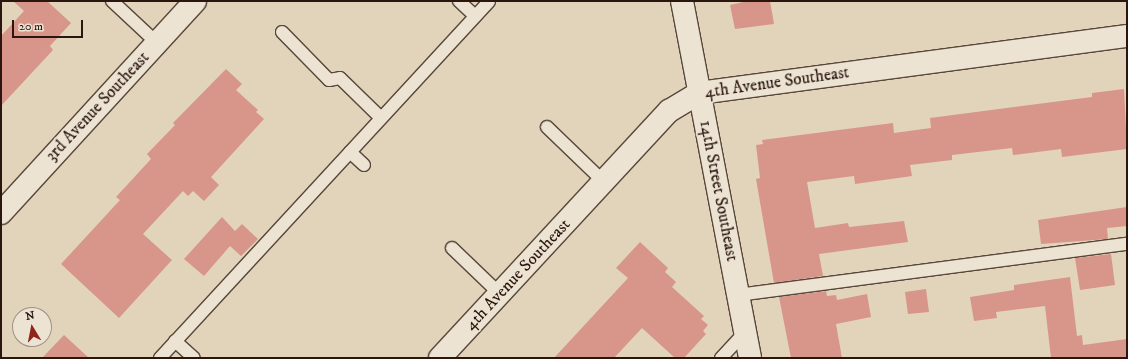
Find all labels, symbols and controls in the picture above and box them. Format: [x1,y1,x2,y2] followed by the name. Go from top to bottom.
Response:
[14,12,85,38] scale bar
[19,19,43,34] text: 20 m
[42,48,154,166] street label: 3rd Avenue Southeast
[704,63,850,103] street label: 4th Avenue Southeast
[694,119,742,263] street label: 14th Street Southeast
[461,215,575,335] street label: 4th Avenue Southeast
[12,307,52,347] north arrow
[24,308,36,324] text: N

